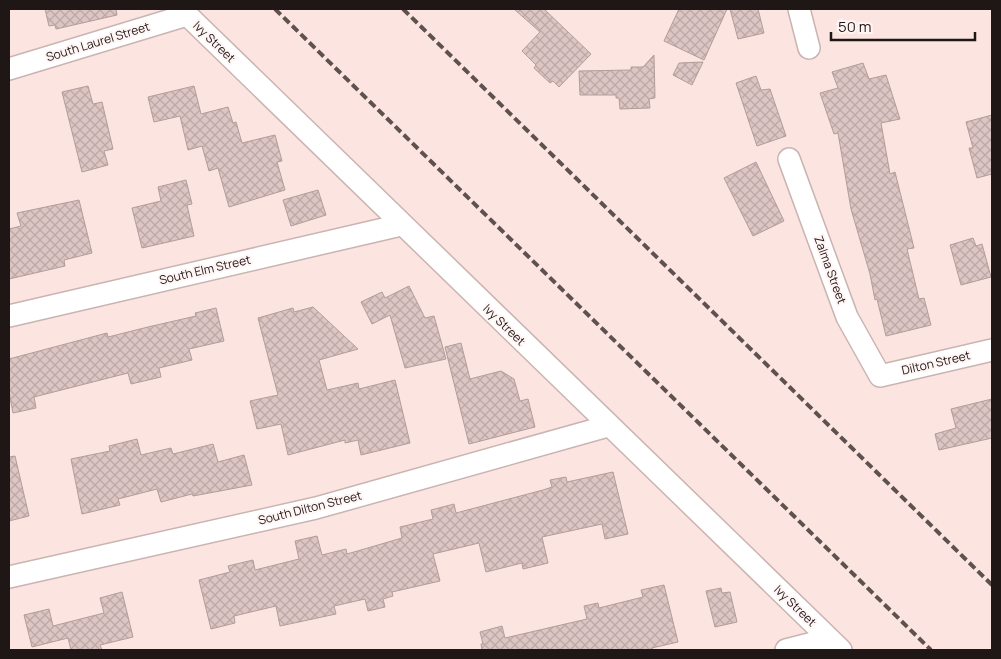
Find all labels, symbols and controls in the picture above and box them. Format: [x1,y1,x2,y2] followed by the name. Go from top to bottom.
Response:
[831,10,975,42] scale bar
[838,16,872,37] text: 50 m
[189,17,239,66] street label: Ivy Street
[44,18,152,65] street label: South Laurel Street
[810,233,851,306] street label: Zalma Street
[157,251,253,288] street label: South Elm Street
[479,300,529,349] street label: Ivy Street
[900,346,972,379] street label: Dilton Street
[256,486,364,529] street label: South Dilton Street
[770,581,820,630] street label: Ivy Street

